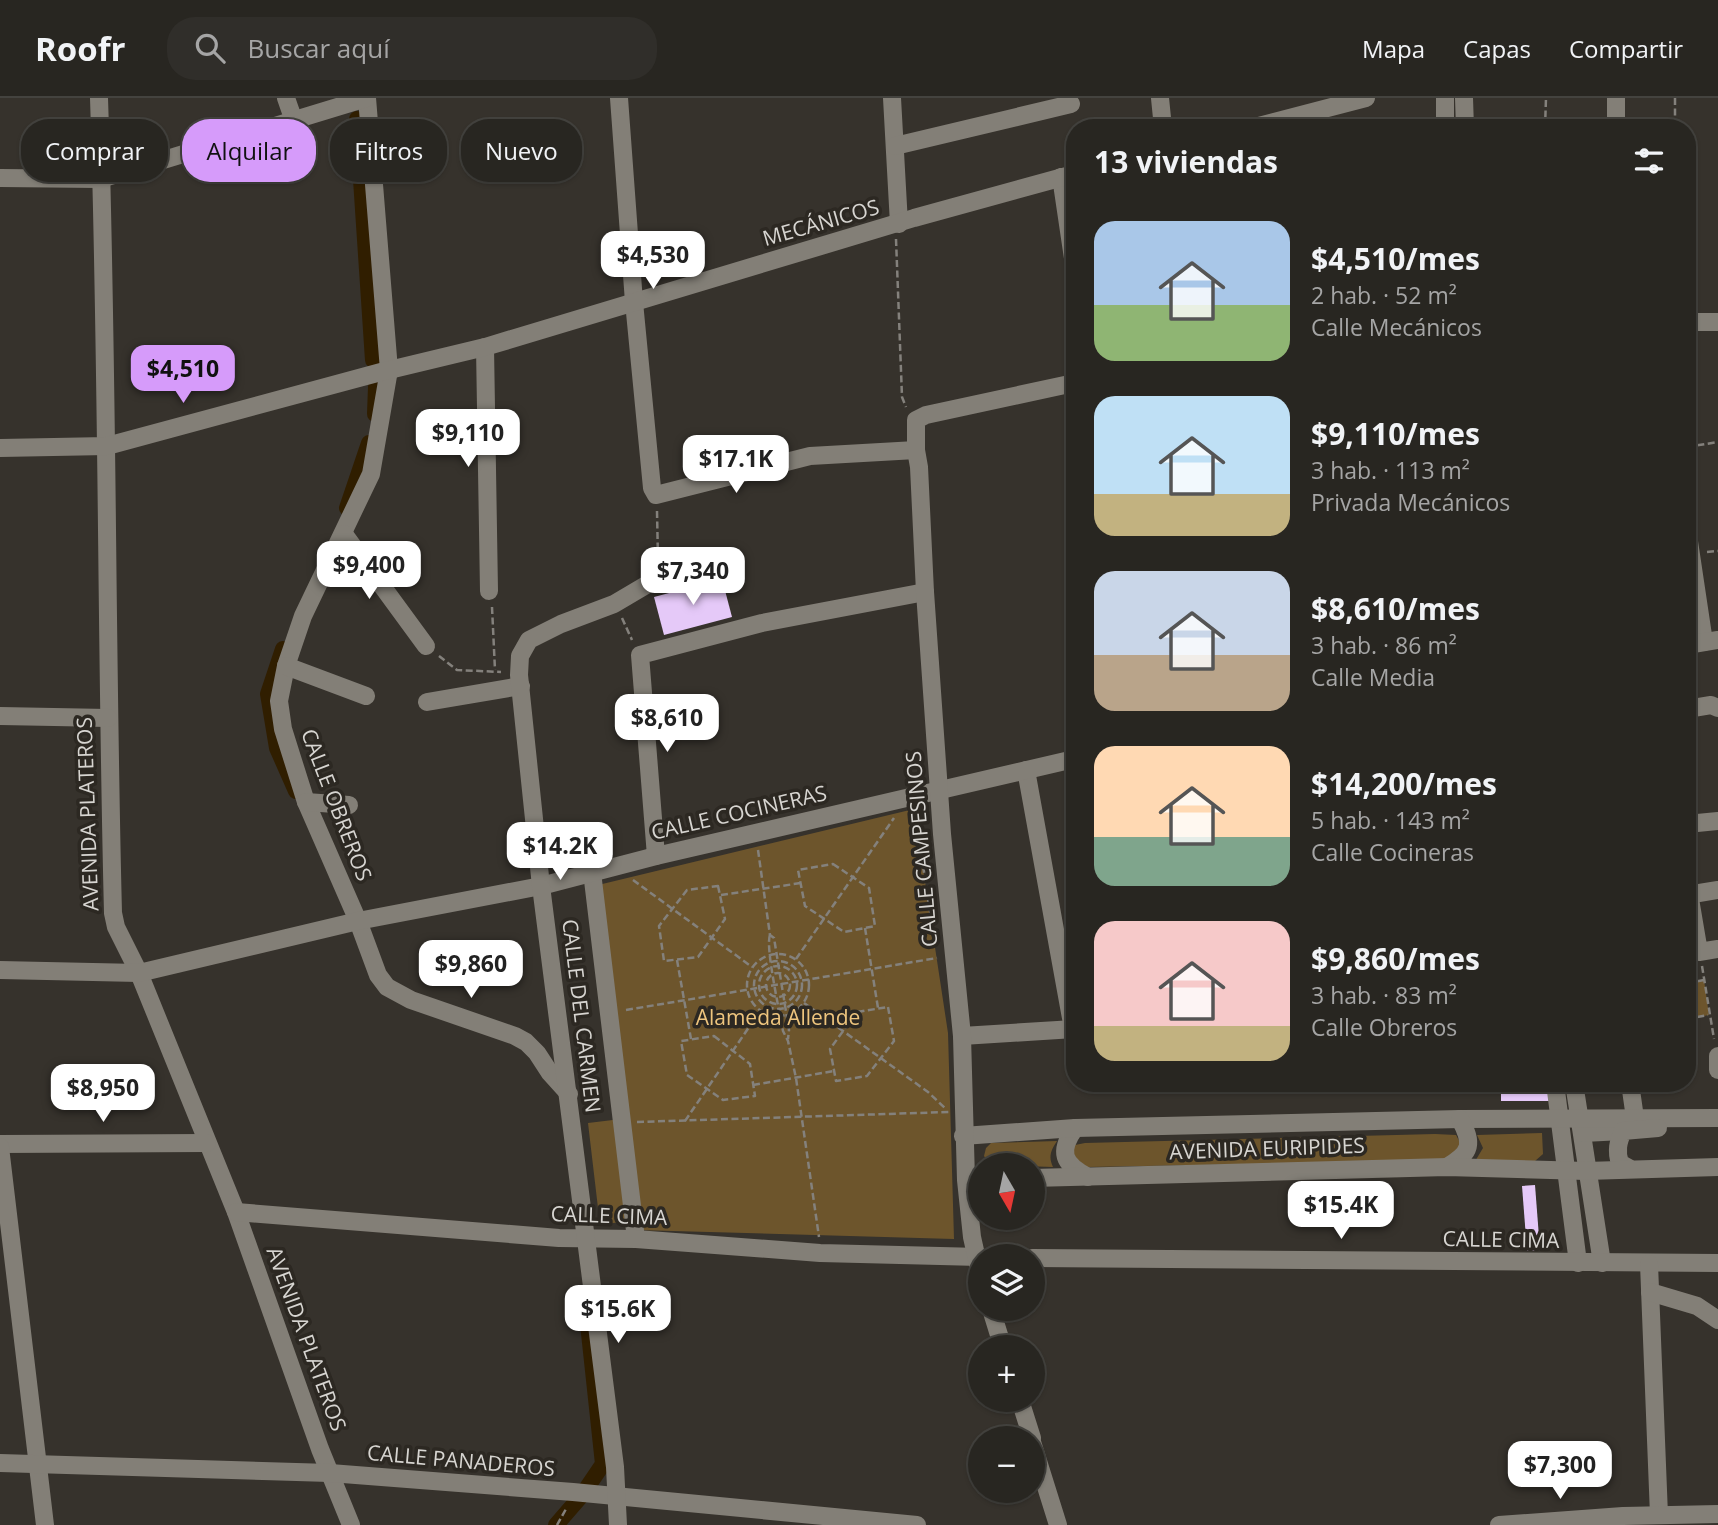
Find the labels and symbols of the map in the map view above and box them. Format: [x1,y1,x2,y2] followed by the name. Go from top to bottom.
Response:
[759,192,882,252] street label: MECÁNICOS
[596,232,710,291] pin: $4,530
[126,345,240,405] pin: $4,510
[411,410,525,469] pin: $9,110
[679,436,793,495] pin: $17.1K
[312,542,426,601] pin: $9,400
[636,547,750,607] pin: $7,340
[610,694,724,754] pin: $8,610
[70,717,104,911] street label: AVENIDA PLATEROS
[295,725,379,885] street label: CALLE OBREROS
[899,750,944,948] street label: CALLE CAMPESINOS
[648,778,829,846] street label: CALLE COCINERAS
[503,822,617,882] pin: $14.2K
[556,918,608,1114] street label: CALLE DEL CARMEN
[414,940,528,1000] pin: $9,860
[696,1003,860,1031] park label: Alameda Allende
[46,1065,160,1124] pin: $8,950
[1169,1131,1365,1165] street label: AVENIDA EURIPIDES
[968,1153,1045,1230] north arrow
[1284,1182,1398,1241] pin: $15.4K
[550,1199,669,1231] street label: CALLE CIMA
[1442,1224,1560,1254] street label: CALLE CIMA
[261,1243,353,1435] street label: AVENIDA PLATEROS
[561,1286,675,1345] pin: $15.6K
[366,1438,556,1482] street label: CALLE PANADEROS
[1503,1442,1617,1501] pin: $7,300

